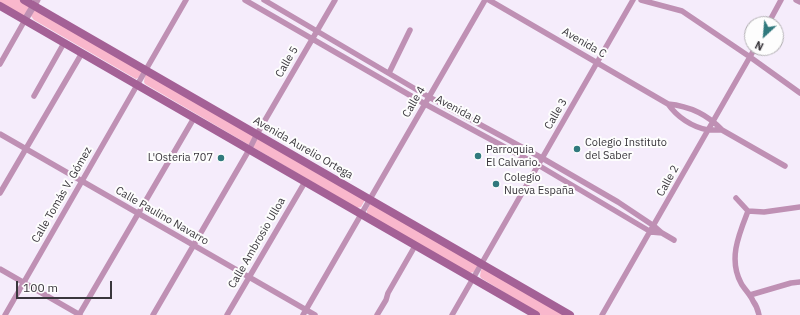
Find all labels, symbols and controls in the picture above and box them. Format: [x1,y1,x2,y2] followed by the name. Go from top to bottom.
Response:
[744,16,784,56] north arrow
[560,25,608,61] street label: Avenida C
[753,38,766,54] text: N
[273,44,301,80] street label: Calle 5
[400,84,428,120] street label: Calle 4
[433,93,483,127] street label: Avenida B
[542,96,570,132] street label: Calle 3
[251,114,355,182] street label: Avenida Aurelio Ortega
[585,136,667,162] place label: Colegio Instituto del Saber
[486,143,540,169] place label: Parroquia El Calvario.
[572,144,582,154] marker: Colegio Instituto del Saber
[29,145,95,245] street label: Calle Tomás V. Gómez
[148,151,213,165] place label: L'Osteria 707
[473,151,483,161] marker: Parroquia El Calvario.
[216,153,226,163] marker: L'Osteria 707
[654,163,682,199] street label: Calle 2
[504,171,574,197] place label: Colegio Nueva España
[491,179,501,189] marker: Colegio Nueva España
[113,184,211,248] street label: Calle Paulino Navarro
[226,195,288,291] street label: Calle Ambrosio Ulloa
[18,273,114,299] scale bar
[23,280,58,295] text: 100 m

